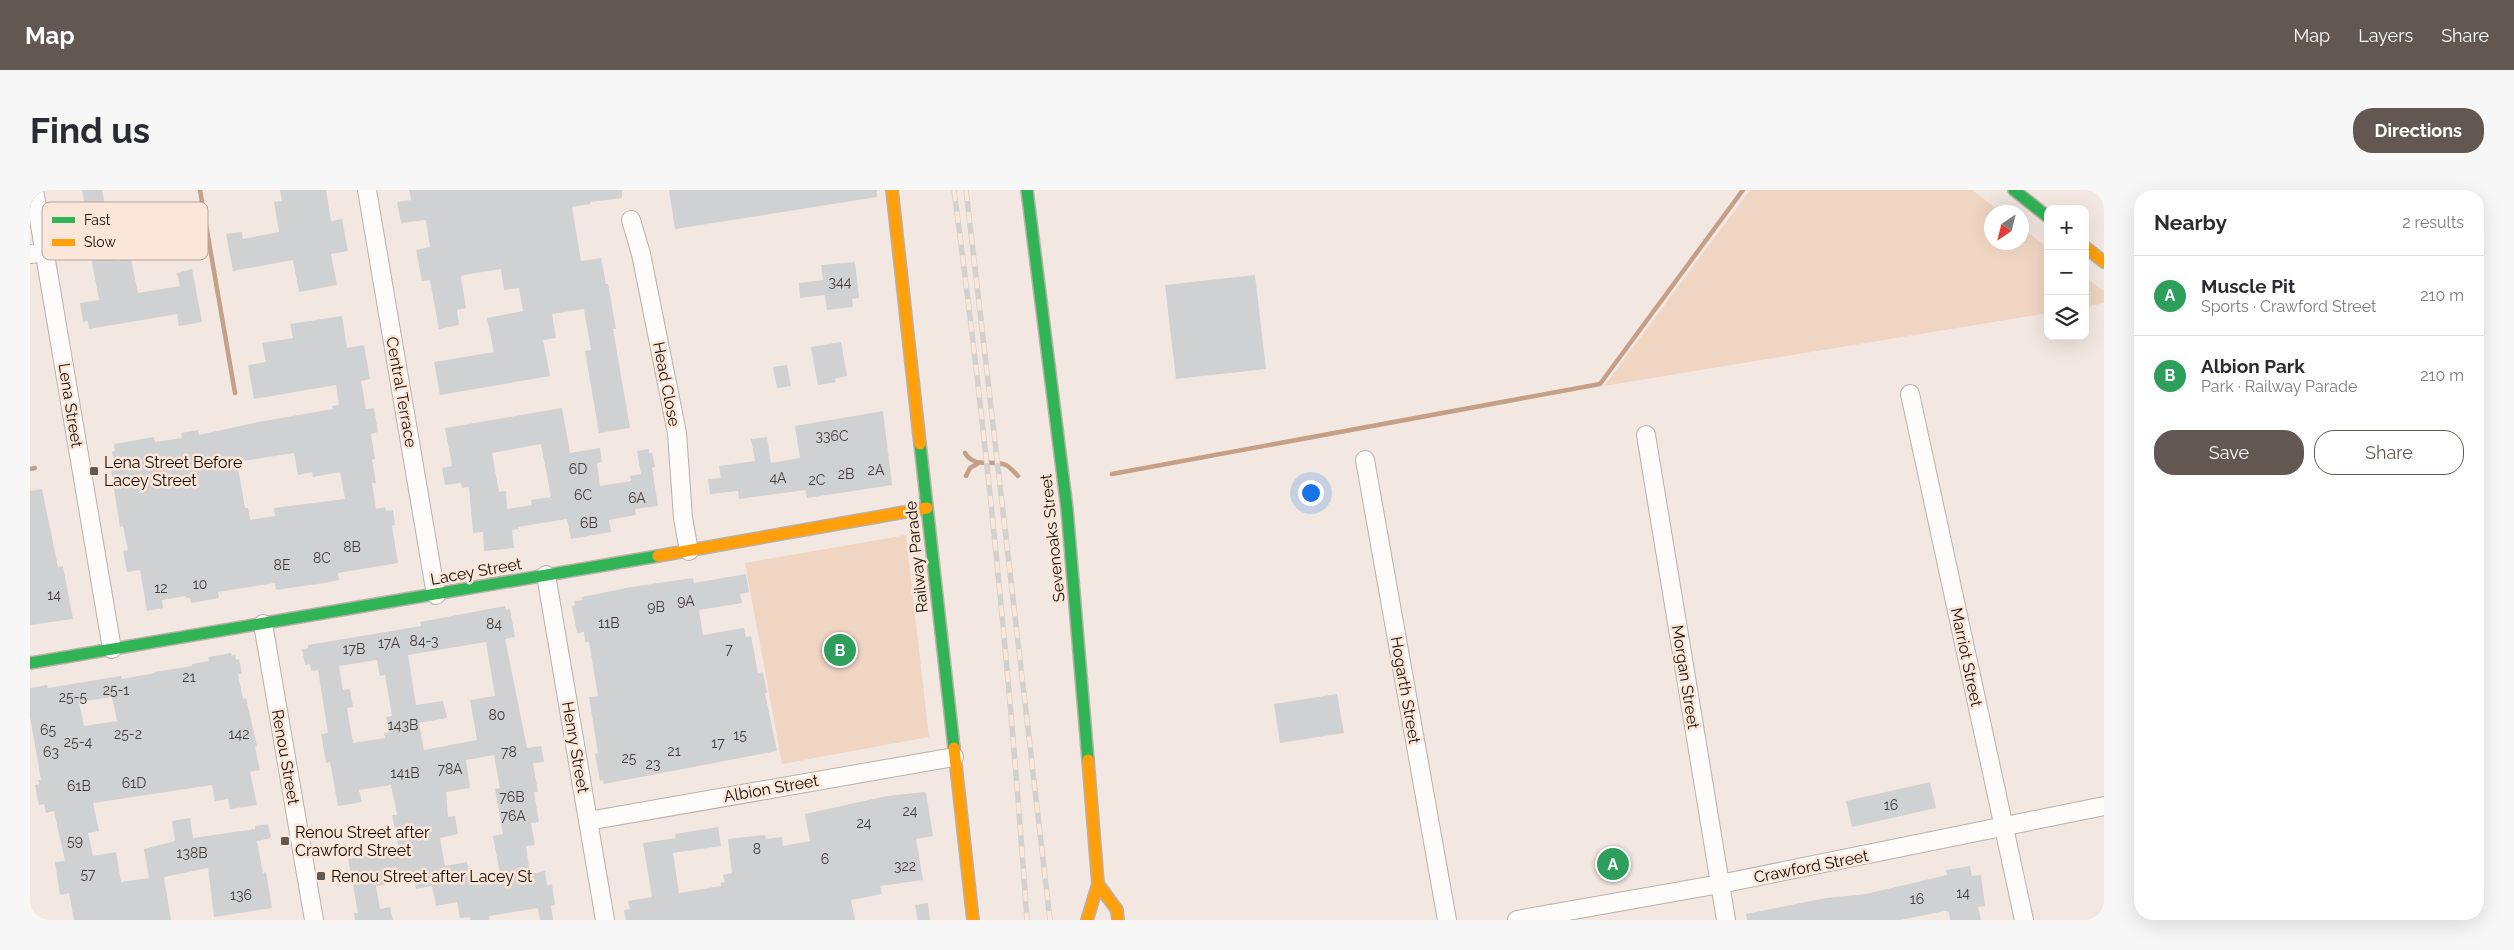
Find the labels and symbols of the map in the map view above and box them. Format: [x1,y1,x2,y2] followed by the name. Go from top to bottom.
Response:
[42,202,208,260] legend
[1984,205,2029,250] north arrow
[84,212,111,228] text: Fast
[84,234,116,250] text: Slow
[829,274,852,290] house number: 344
[382,335,421,449] street label: Central Terrace
[649,340,684,428] street label: Head Close
[54,362,87,449] street label: Lena Street
[816,428,849,444] house number: 336C
[104,453,242,490] place label: Lena Street Before Lacey Street
[569,461,587,477] house number: 6D
[868,462,885,478] house number: 2A
[88,465,100,477] marker: Lena Street Before Lacey Street
[838,466,854,482] house number: 2B
[769,470,787,486] house number: 4A
[809,472,826,488] house number: 2C
[1036,472,1069,603] street label: Sevenoaks Street
[1298,480,1324,506] your location
[574,487,592,503] house number: 6C
[628,490,646,506] house number: 6A
[901,500,932,614] street label: Railway Parade
[580,515,598,531] house number: 6B
[343,539,361,555] house number: 8B
[313,550,331,566] house number: 8C
[429,554,524,589] street label: Lacey Street
[274,557,290,573] house number: 8E
[193,576,207,592] house number: 10
[154,580,168,596] house number: 12
[47,587,61,603] house number: 14
[677,593,695,609] house number: 9A
[647,599,665,615] house number: 9B
[1947,606,1986,709] street label: Marriot Street
[598,615,620,631] house number: 11B
[486,616,502,632] house number: 84
[1668,624,1703,731] street label: Morgan Street
[824,631,856,669] pin: B
[410,633,438,649] house number: 84-3
[378,635,401,651] house number: 17A
[1387,635,1424,746] street label: Hogarth Street
[343,641,365,657] house number: 17B
[725,641,733,657] house number: 7
[182,669,196,685] house number: 21
[103,682,129,698] house number: 25-1
[59,689,88,705] house number: 25-5
[558,700,593,795] street label: Henry Street
[489,707,505,723] house number: 80
[268,708,303,807] street label: Renou Street
[388,717,418,733] house number: 143B
[40,722,56,738] house number: 65
[114,726,142,742] house number: 25-2
[229,726,249,742] house number: 142
[733,727,747,743] house number: 15
[64,734,93,750] house number: 25-4
[711,735,725,751] house number: 17
[667,743,681,759] house number: 21
[43,744,59,760] house number: 63
[501,744,517,760] house number: 78
[622,750,637,766] house number: 25
[646,756,660,772] house number: 23
[437,761,463,777] house number: 78A
[391,765,419,781] house number: 141B
[722,771,821,806] street label: Albion Street
[122,775,146,791] house number: 61D
[67,778,91,794] house number: 61B
[499,789,525,805] house number: 76B
[1884,797,1898,813] house number: 16
[903,803,918,819] house number: 24
[500,808,526,824] house number: 76A
[857,815,872,831] house number: 24
[295,823,430,860] place label: Renou Street after Crawford Street
[67,833,83,849] house number: 59
[279,835,291,847] marker: Renou Street after Crawford Street
[753,841,761,857] house number: 8
[176,845,208,861] house number: 138B
[1597,845,1629,883] pin: A
[1752,846,1871,887] street label: Crawford Street
[821,851,829,867] house number: 6
[894,858,916,874] house number: 322
[80,866,96,882] house number: 57
[331,867,533,886] place label: Renou Street after Lacey St
[315,870,327,882] marker: Renou Street after Lacey St
[1956,885,1970,901] house number: 14
[230,887,252,903] house number: 136
[1910,891,1924,907] house number: 16

